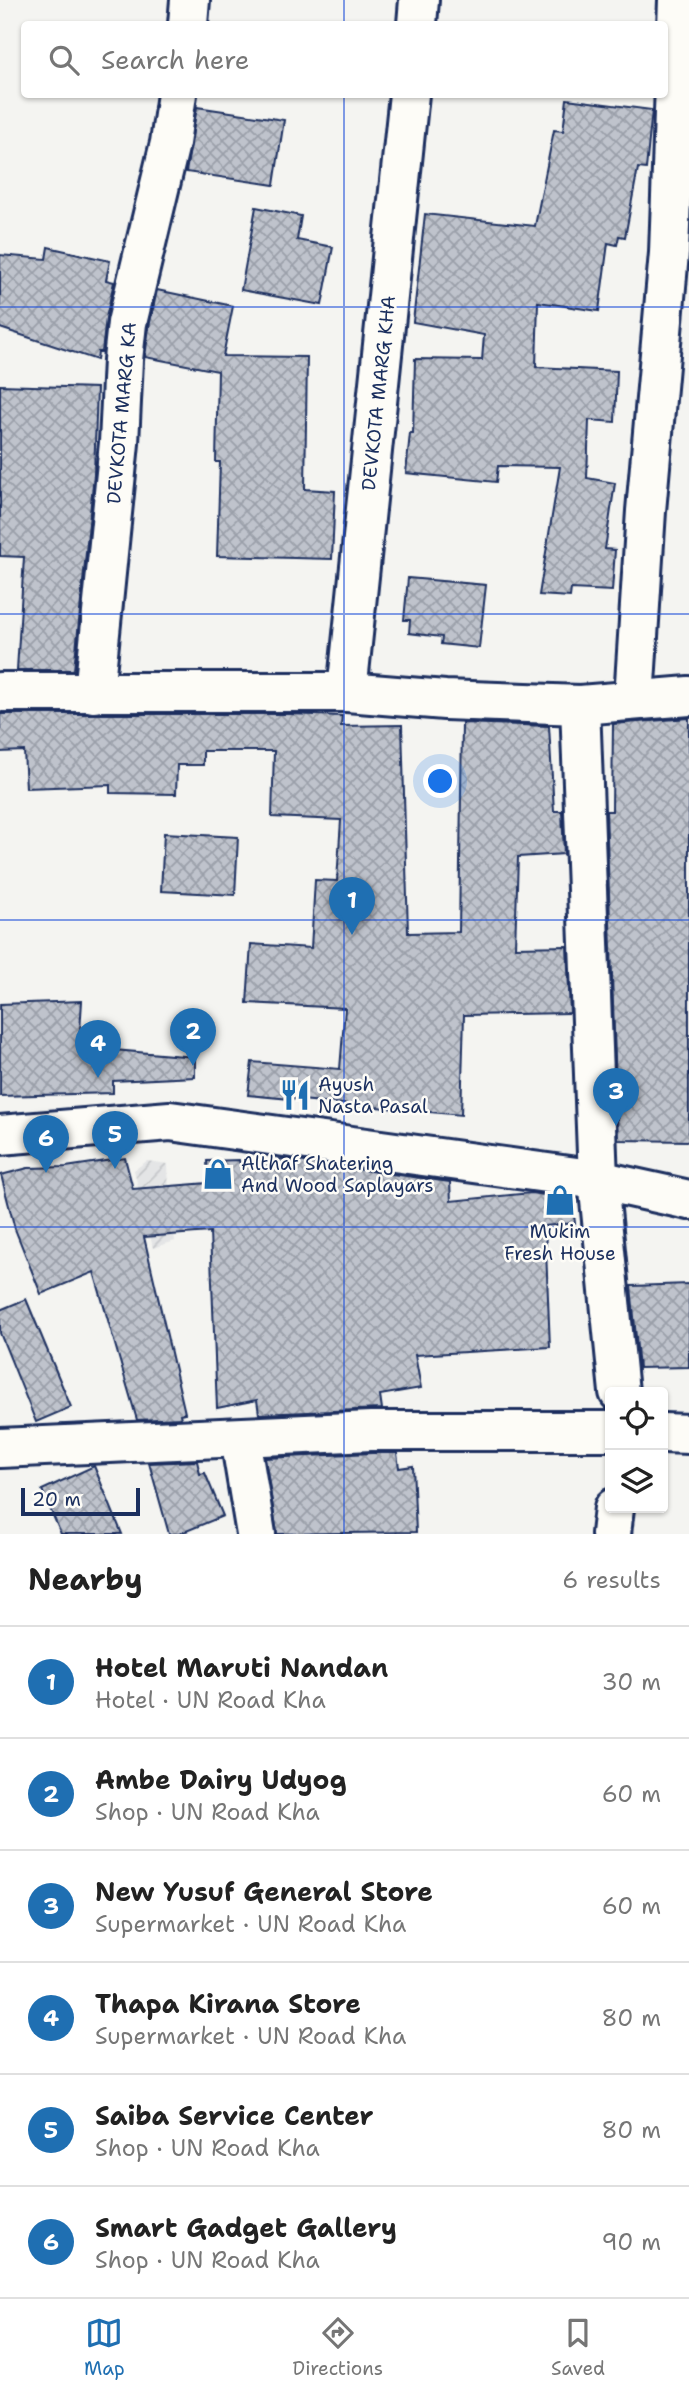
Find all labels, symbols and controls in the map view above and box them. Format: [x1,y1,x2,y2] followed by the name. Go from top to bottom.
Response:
[21,21,668,98] search box
[45,41,83,79] icon: search
[101,42,250,77] text: Search here
[356,294,401,492] street label: DEVKOTA MARG KHA
[101,321,142,505] street label: DEVKOTA MARG KA
[423,764,457,798] your location
[329,877,375,935] pin: 1
[170,1008,216,1066] pin: 2
[75,1020,121,1078] pin: 4
[593,1068,639,1126] pin: 3
[318,1072,428,1119] place label: Ayush Nasta Pasal
[278,1078,312,1112] restaurant icon: Ayush Nasta Pasal
[92,1111,138,1169] pin: 5
[23,1115,69,1173] pin: 6
[241,1151,434,1198] place label: Althaf Shatering And Wood Saplayars
[201,1157,235,1191] shop icon: Althaf Shatering And Wood Saplayars
[543,1183,577,1217] shop icon: Mukim Fresh House
[504,1219,616,1266] place label: Mukim Fresh House
[605,1387,668,1513] map controls
[605,1387,668,1450] button: locate
[605,1450,668,1513] button: layers
[21,1485,140,1517] scale bar
[32,1487,81,1512] text: 20 m
[28,1559,143,1600] text: Nearby
[562,1565,661,1595] text: 6 results
[95,1650,388,1685] text: Hotel Maruti Nandan
[46,1667,56,1697] text: 1
[602,1667,661,1697] text: 30 m
[95,1685,326,1715] text: Hotel · UN Road Kha
[95,1762,347,1797] text: Ambe Dairy Udyog
[43,1779,59,1809] text: 2
[602,1779,661,1809] text: 60 m
[95,1797,320,1827] text: Shop · UN Road Kha
[95,1874,433,1909] text: New Yusuf General Store
[43,1891,59,1921] text: 3
[602,1891,661,1921] text: 60 m
[95,1909,406,1939] text: Supermarket · UN Road Kha
[95,1986,361,2021] text: Thapa Kirana Store
[43,2003,59,2033] text: 4
[602,2003,661,2033] text: 80 m
[95,2021,406,2051] text: Supermarket · UN Road Kha
[95,2098,374,2133] text: Saiba Service Center
[44,2115,58,2145] text: 5
[602,2115,661,2145] text: 80 m
[95,2133,320,2163] text: Shop · UN Road Kha
[95,2210,397,2245] text: Smart Gadget Gallery
[43,2227,59,2257] text: 6
[601,2227,661,2257] text: 90 m
[95,2245,320,2275] text: Shop · UN Road Kha
[84,2314,125,2381] tab: Map
[293,2314,383,2381] tab: Directions
[551,2314,605,2381] tab: Saved

